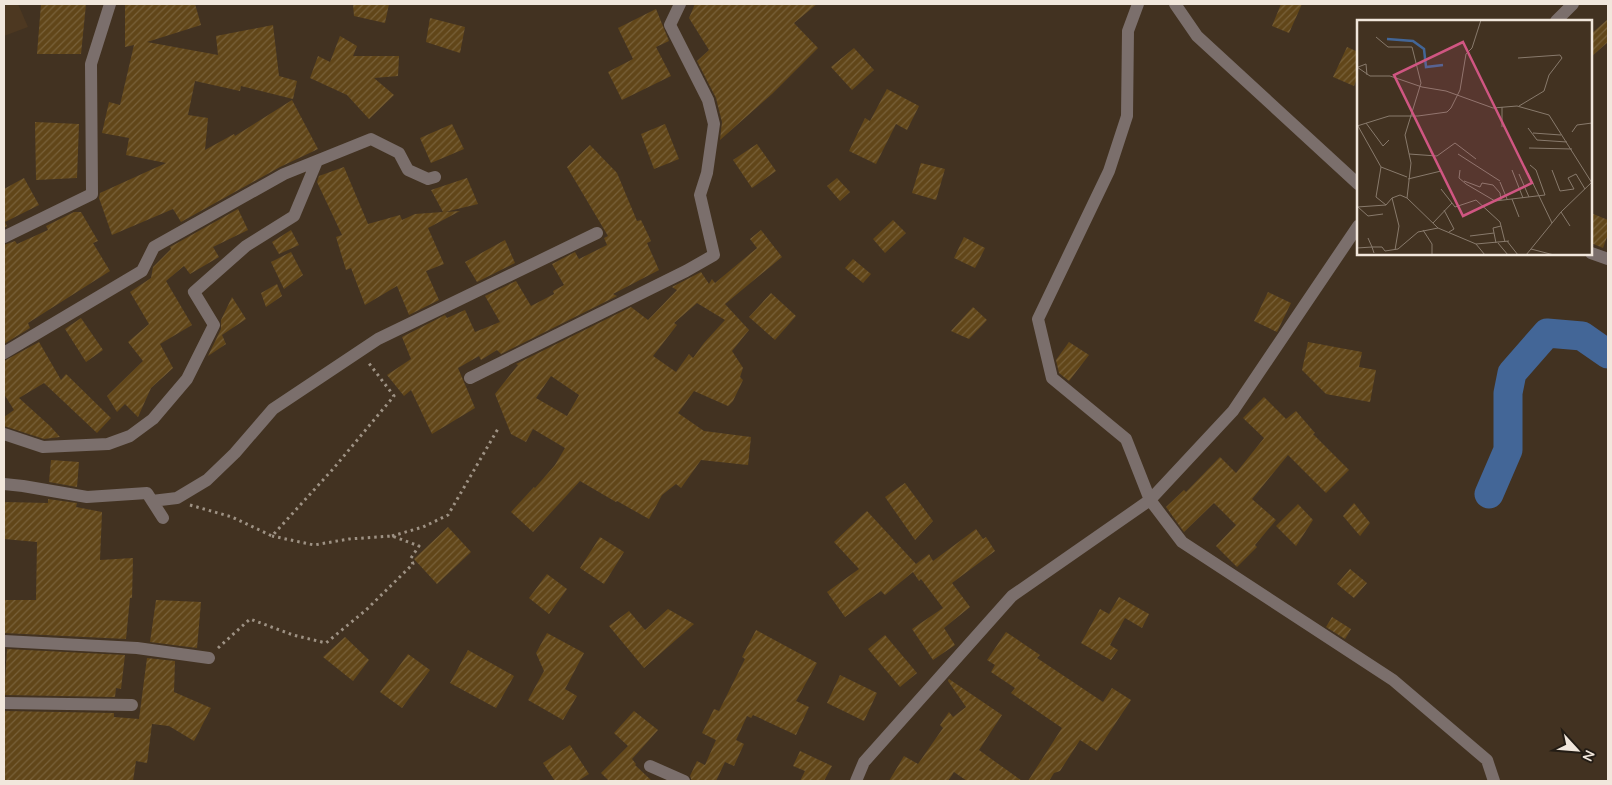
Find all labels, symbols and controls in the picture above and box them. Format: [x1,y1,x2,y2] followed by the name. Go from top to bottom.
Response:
[1357,20,1592,255] inset map
[1552,725,1602,775] north arrow
[1578,747,1599,764] text: N

